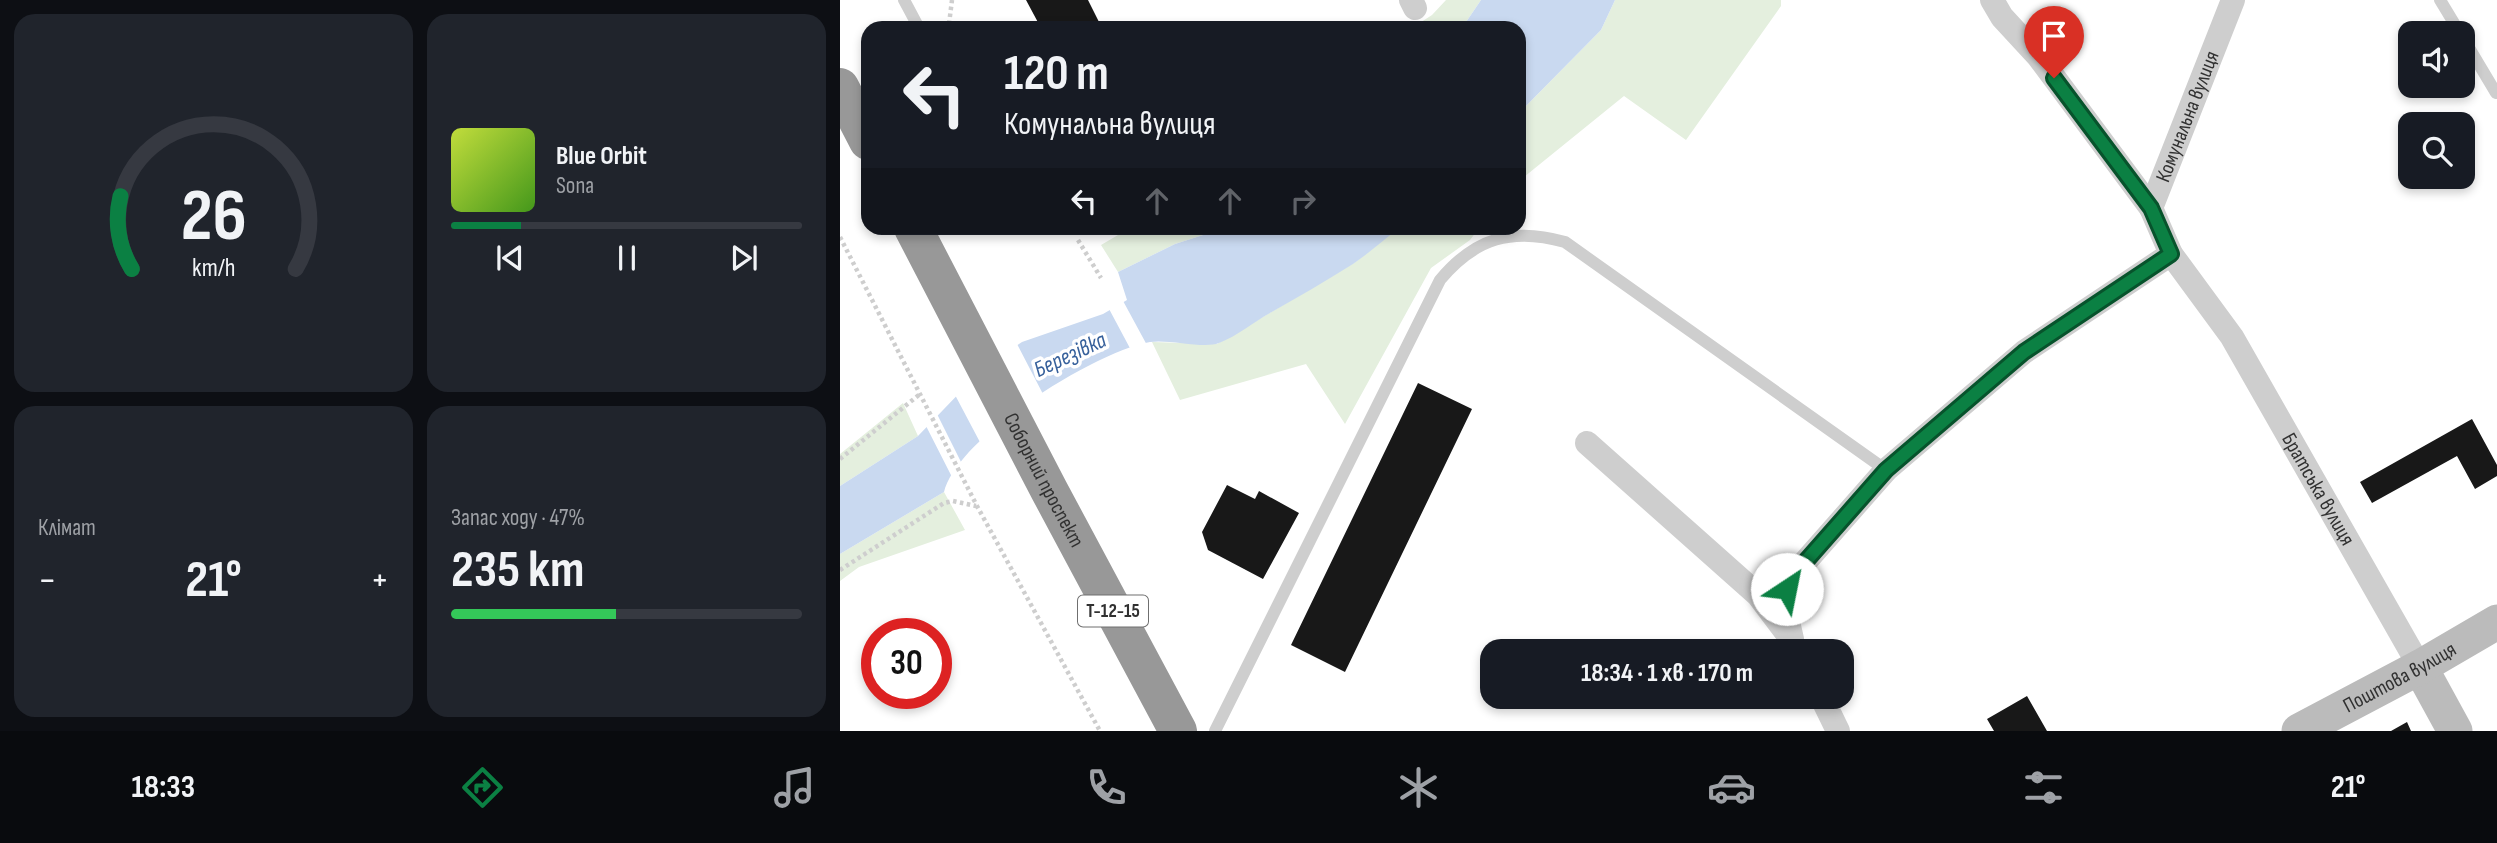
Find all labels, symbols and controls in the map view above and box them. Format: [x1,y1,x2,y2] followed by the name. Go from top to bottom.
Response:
[2024,6,2084,78] pin
[2035,17,2073,55] icon: arrive
[2398,21,2475,189] map controls
[2398,21,2475,98] button: sound
[1004,45,1109,104] text: 120 m
[2150,47,2224,186] street label: Комунальна вулиця
[889,49,980,140] icon: left
[1004,105,1215,144] text: Комунальна вулиця
[2398,112,2475,189] button: search
[556,141,647,172] text: Blue Orbit
[556,172,594,200] text: Sona
[180,173,247,261] text: 26
[1065,182,1103,220] icon: left
[1138,182,1176,220] icon: ahead
[1211,182,1249,220] icon: ahead
[1284,182,1322,220] icon: right
[491,239,529,277] icon: previous
[608,239,646,277] icon: pause
[725,239,763,277] icon: next
[192,253,235,284] text: km/h
[1029,326,1111,384] water label: Березівка
[999,409,1090,551] street label: Соборний проспект
[2277,428,2361,550] street label: Братська вулиця
[451,504,585,532] text: Запас ходу · 47%
[38,514,96,542] text: Клімат
[451,539,585,602] text: 235 km
[185,549,242,612] text: 21°
[1750,552,1824,626] position arrow
[38,558,57,603] text: −
[370,558,389,603] text: +
[1078,596,1148,626] road number: Т-12-15
[861,618,952,709] speed limit sign: 30
[2339,636,2461,718] street label: Поштова вулиця
[1581,658,1753,689] text: 18:34 · 1 хв · 170 m
[458,763,507,812] icon: directions
[770,763,819,812] icon: music
[1082,763,1131,812] icon: phone
[1394,763,1443,812] icon: climate
[1707,763,1756,812] icon: car
[2019,763,2068,812] icon: filters
[132,768,195,807] text: 18:33
[2331,768,2365,807] text: 21°

